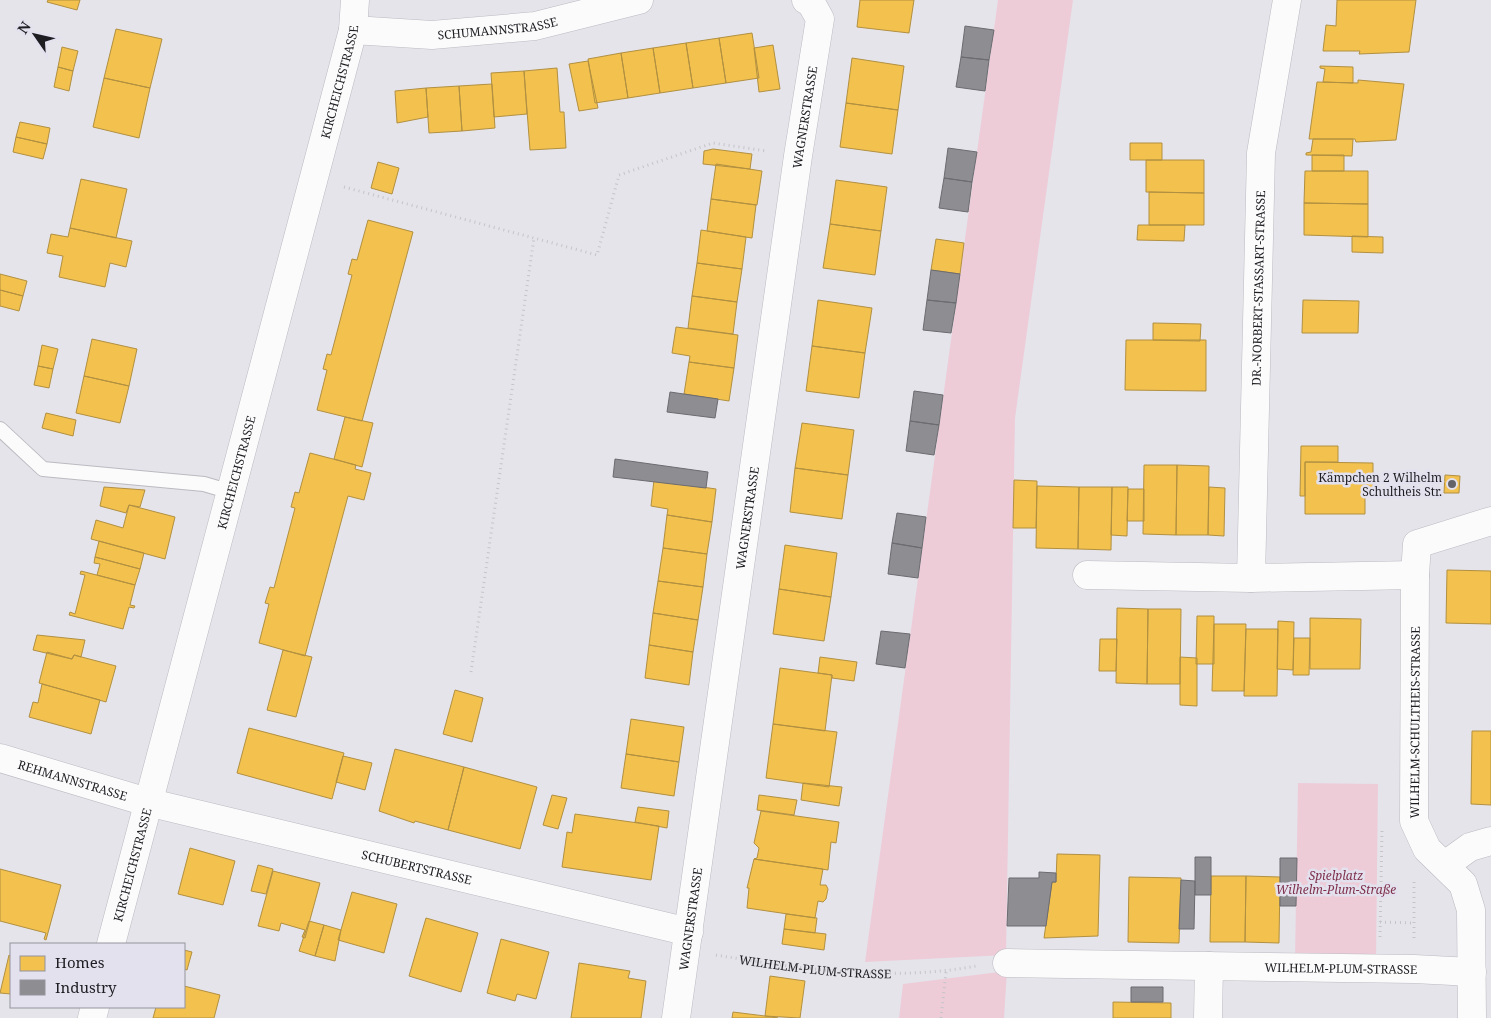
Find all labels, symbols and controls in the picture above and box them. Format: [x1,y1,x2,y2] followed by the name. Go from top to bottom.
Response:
[10,10,60,60] north arrow
[437,12,559,43] street label: SCHUMANNSTRASSE
[13,18,35,37] text: N
[316,25,362,140] street label: KIRCHEICHSTRASSE
[788,65,821,169] street label: WAGNERSTRASSE
[1247,190,1269,386] street label: DR.-NORBERT-STASSART-STRASSE
[213,414,259,531] street label: KIRCHEICHSTRASSE
[731,465,762,570] street label: WAGNERSTRASSE
[1318,469,1442,500] place label: Kämpchen 2 Wilhelm Schultheis Str.
[1446,478,1458,490] marker: Kämpchen 2 Wilhelm Schultheis Str.
[1406,626,1423,818] street label: WILHELM-SCHULTHEIS-STRASSE
[16,755,130,804] street label: REHMANNSTRASSE
[109,806,155,923] street label: KIRCHEICHSTRASSE
[360,845,474,888] street label: SCHUBERTSTRASSE
[674,867,706,971] street label: WAGNERSTRASSE
[1276,867,1396,898] park label: Spielplatz Wilhelm-Plum-Straße
[10,943,185,1008] legend
[738,950,891,982] street label: WILHELM-PLUM-STRASSE
[55,952,105,972] text: Homes
[1264,958,1418,978] street label: WILHELM-PLUM-STRASSE
[55,977,117,997] text: Industry

